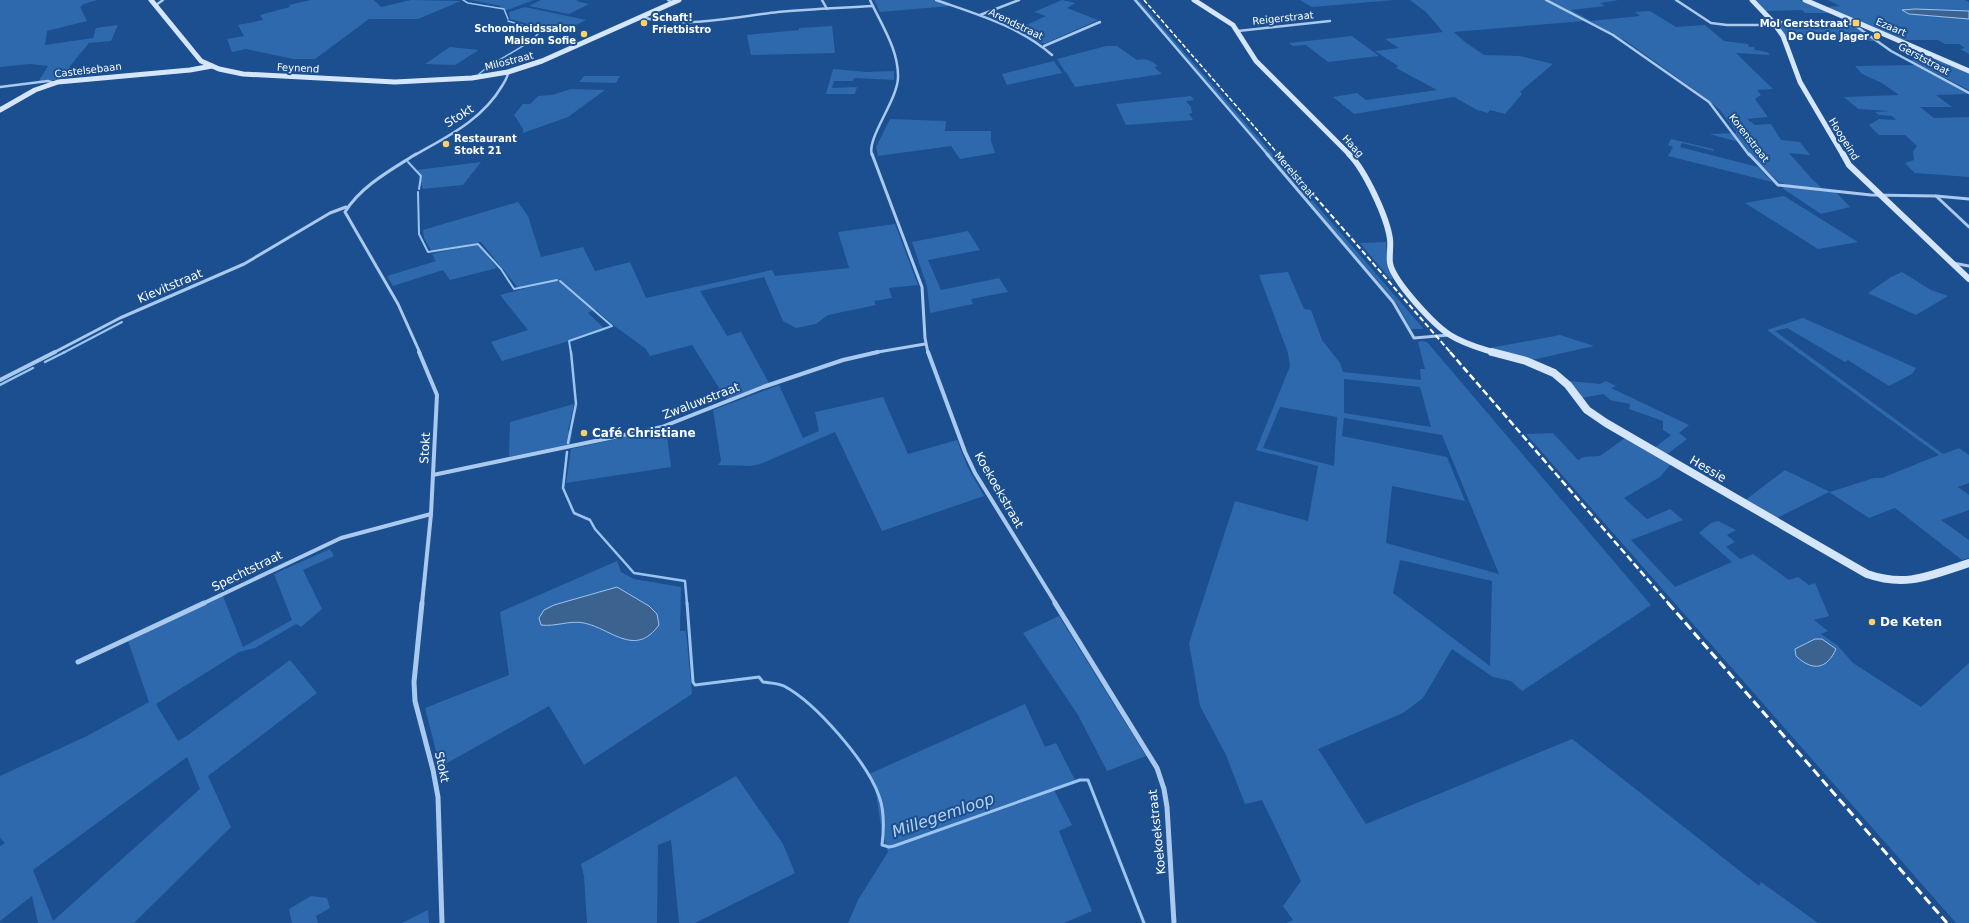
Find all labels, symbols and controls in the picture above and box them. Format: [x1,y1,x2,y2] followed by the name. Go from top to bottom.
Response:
[987,6,1045,42] street label: Arendstraat
[1252,9,1314,27] street label: Reigerstraat
[652,12,711,35] place label: Schaft! Frietbistro
[1874,16,1908,38] street label: Ezaart
[639,18,649,28] marker: Schaft! Frietbistro
[1760,18,1848,29] place label: Mol Gerststraat
[1851,18,1861,28] marker: Mol Gerststraat
[474,23,576,46] place label: Schoonheidssalon Maison Sofie
[579,29,589,39] marker: Schoonheidssalon Maison Sofie
[1788,31,1869,42] place label: De Oude Jager
[1872,31,1882,41] marker: De Oude Jager
[1896,41,1952,77] street label: Gerststraat
[484,50,535,72] street label: Milostraat
[54,60,122,80] street label: Castelsebaan
[277,61,319,75] street label: Feynend
[442,102,476,130] street label: Stokt
[1727,112,1771,164] street label: Korenstraat
[1827,116,1861,162] street label: Hoogeind
[454,133,517,156] place label: Restaurant Stokt 21
[1340,133,1366,159] street label: Haag
[441,139,451,149] marker: Restaurant Stokt 21
[1272,150,1318,200] street label: Merelstraat
[135,266,205,306] street label: Kievitstraat
[660,380,742,422] street label: Zwaluwstraat
[592,426,696,440] place label: Café Christiane
[579,428,589,438] marker: Café Christiane
[417,432,433,464] street label: Stokt
[972,449,1027,531] street label: Koekoekstraat
[1687,453,1729,485] street label: Hessie
[209,548,285,594] street label: Spechtstraat
[1880,615,1942,629] place label: De Keten
[1867,617,1877,627] marker: De Keten
[432,750,452,784] street label: Stokt
[1146,788,1168,875] street label: Koekoekstraat
[889,789,997,841] water label: Millegemloop

